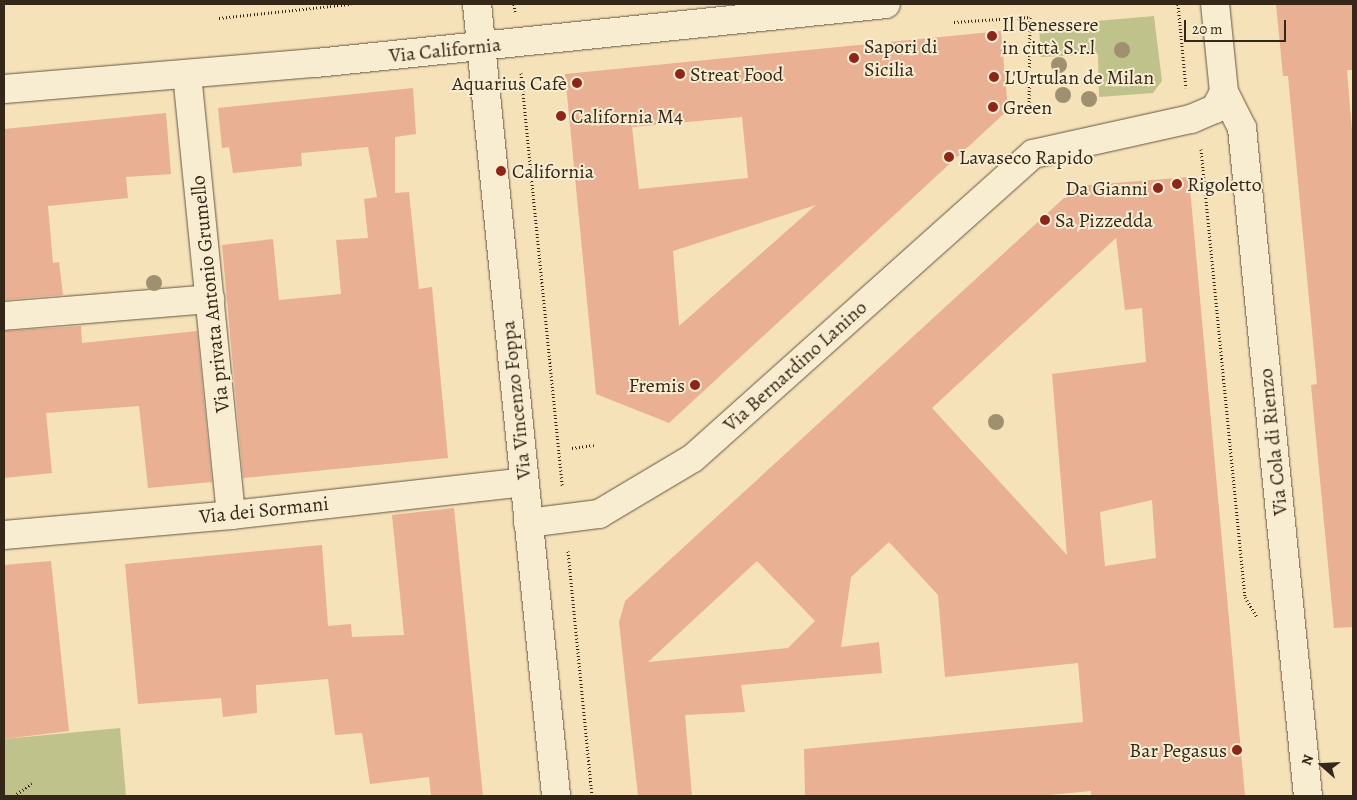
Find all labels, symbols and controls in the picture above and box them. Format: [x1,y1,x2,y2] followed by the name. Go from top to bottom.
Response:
[1187,10,1290,42] scale bar
[1002,12,1099,59] place label: Il benessere in città S.r.l
[1192,19,1223,39] text: 20 m
[986,30,998,42] marker: Il benessere in città S.r.l
[388,32,502,68] street label: Via California
[864,34,938,81] place label: Sapori di Sicilia
[848,52,860,64] marker: Sapori di Sicilia
[690,62,783,86] place label: Streat Food
[1004,65,1154,89] place label: L'Urtulan de Milan
[674,68,686,80] marker: Streat Food
[452,71,567,95] place label: Aquarius Cafè
[988,71,1000,83] marker: L'Urtulan de Milan
[571,77,583,89] marker: Aquarius Cafè
[1003,95,1052,119] place label: Green
[987,101,999,113] marker: Green
[571,104,683,128] place label: California M4
[555,110,567,122] marker: California M4
[959,145,1093,169] place label: Lavaseco Rapido
[943,151,955,163] marker: Lavaseco Rapido
[512,159,594,183] place label: California
[494,164,508,178] marker: California
[1187,172,1262,196] place label: Rigoletto
[186,174,234,414] street label: Via privata Antonio Grumello
[1065,176,1148,200] place label: Da Gianni
[1171,178,1183,190] marker: Rigoletto
[1152,182,1164,194] marker: Da Gianni
[1055,208,1153,232] place label: Sa Pizzedda
[1039,214,1051,226] marker: Sa Pizzedda
[718,295,872,437] street label: Via Bernardino Lanino
[496,320,536,480] street label: Via Vincenzo Foppa
[1253,367,1293,517] street label: Via Cola di Rienzo
[628,373,685,397] place label: Fremis
[689,379,701,391] marker: Fremis
[198,491,330,529] street label: Via dei Sormani
[1129,738,1227,762] place label: Bar Pegasus
[1297,740,1347,790] north arrow
[1231,744,1243,756] marker: Bar Pegasus
[1297,752,1318,768] text: N

